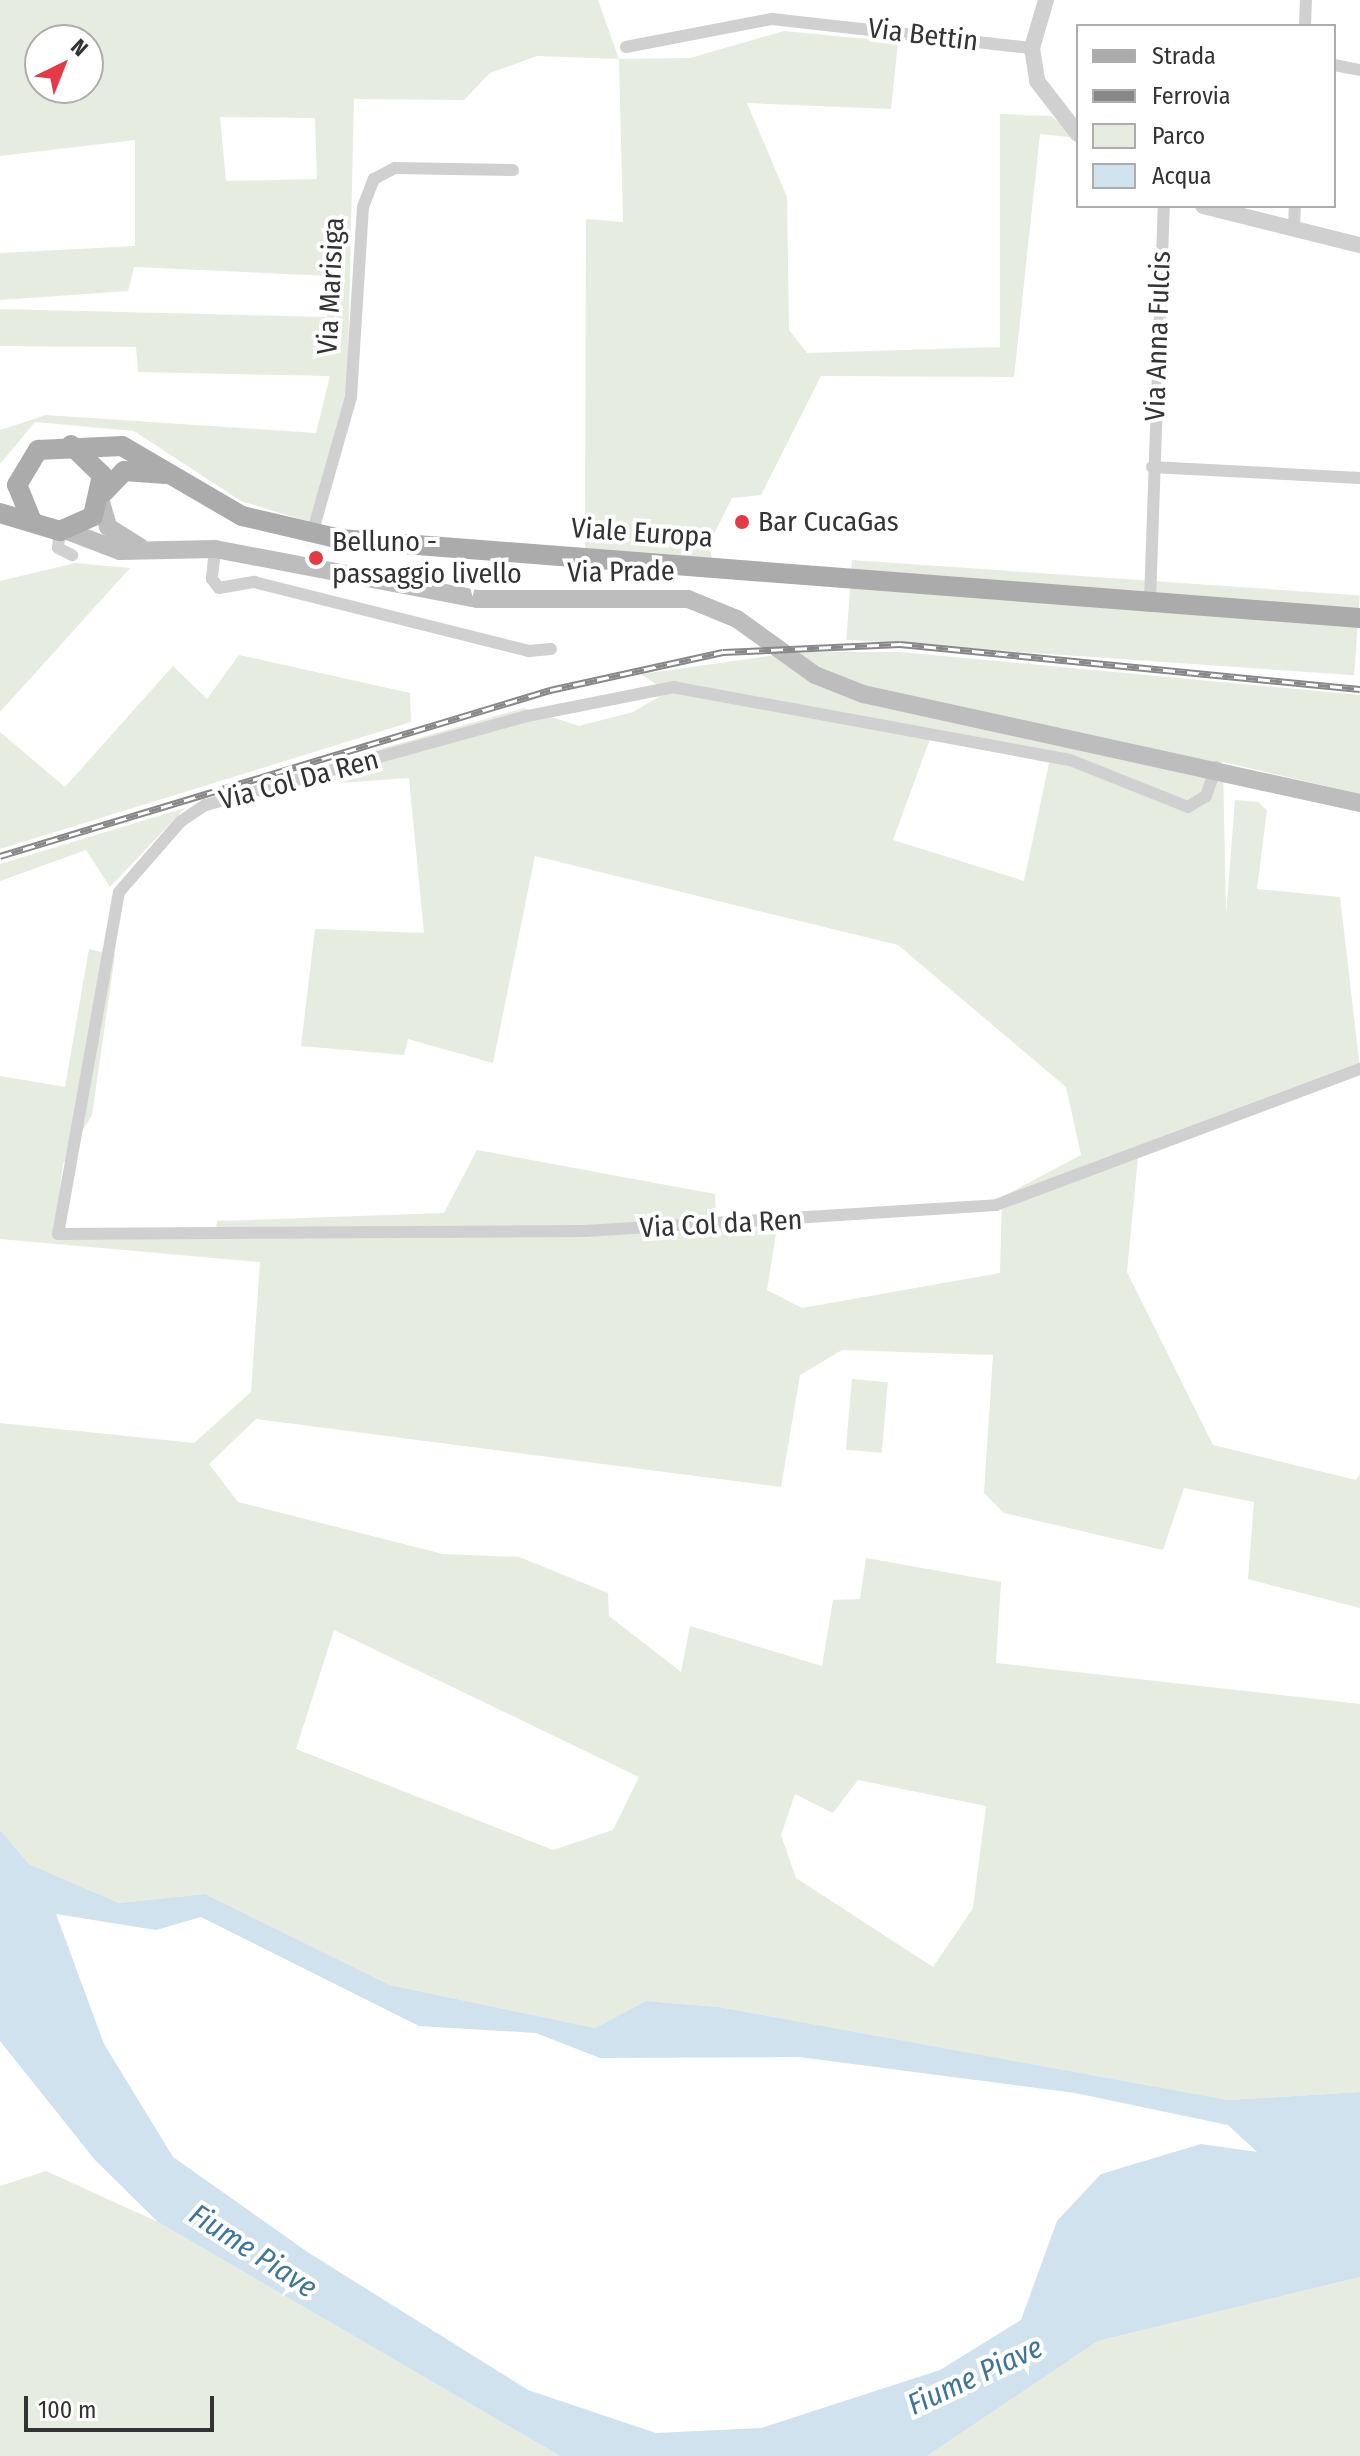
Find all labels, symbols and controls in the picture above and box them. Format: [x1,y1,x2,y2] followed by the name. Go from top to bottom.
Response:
[866,12,980,58] street label: Via Bettin
[24,24,104,104] north arrow
[1076,24,1336,208] legend
[65,33,93,62] text: N
[1152,42,1216,70] text: Strada
[1152,82,1231,110] text: Ferrovia
[1152,122,1205,150] text: Parco
[1152,162,1212,190] text: Acqua
[311,217,351,355] street label: Via Marisiga
[1138,250,1178,422] street label: Via Anna Fulcis
[758,505,899,539] place label: Bar CucaGas
[570,511,714,555] street label: Viale Europa
[733,513,751,531] marker: Bar CucaGas
[332,525,522,591] place label: Belluno - passaggio livello
[307,549,325,567] marker: Belluno - passaggio livello
[567,554,675,590] street label: Via Prade
[216,743,382,817] street label: Via Col Da Ren
[639,1203,803,1245] street label: Via Col da Ren
[182,2196,324,2306] water label: Fiume Piave
[902,2329,1048,2423] water label: Fiume Piave
[28,2380,218,2430] scale bar
[38,2396,96,2424] text: 100 m

